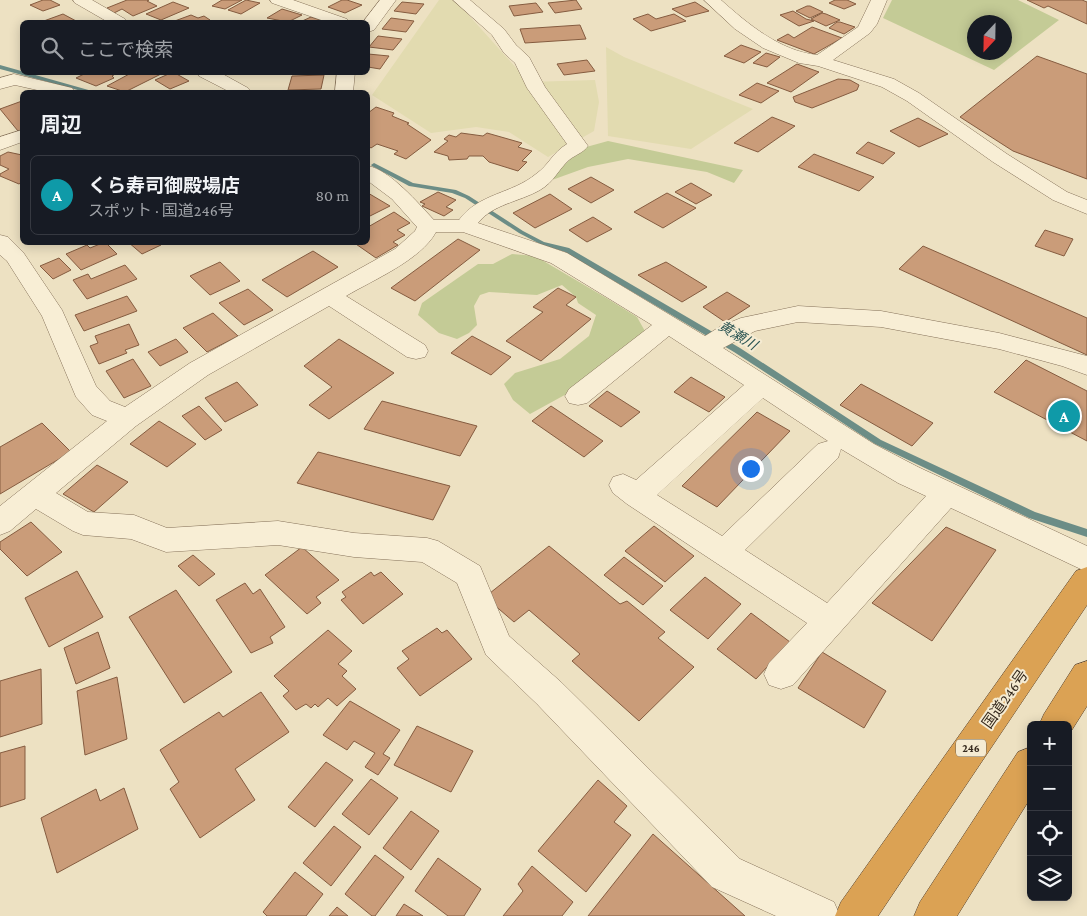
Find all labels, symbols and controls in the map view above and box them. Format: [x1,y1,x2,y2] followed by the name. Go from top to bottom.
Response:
[967,15,1012,60] north arrow
[20,20,370,75] search box
[38,34,66,62] icon: search
[78,39,173,60] text: ここで検索
[40,113,82,137] text: 周辺
[88,175,240,196] text: くら寿司御殿場店
[52,187,62,204] text: A
[315,187,349,204] text: 80 m
[88,202,234,219] text: スポット · 国道246号
[716,317,762,354] water label: 黄瀬川
[1048,397,1080,435] pin: A
[738,456,764,482] your location
[979,667,1031,731] street label: 国道246号
[1027,721,1072,901] map controls
[1027,721,1072,766] button: +
[956,740,986,756] road number: 246
[1027,766,1072,811] button: −
[1027,811,1072,856] button: locate
[1027,856,1072,901] button: layers

